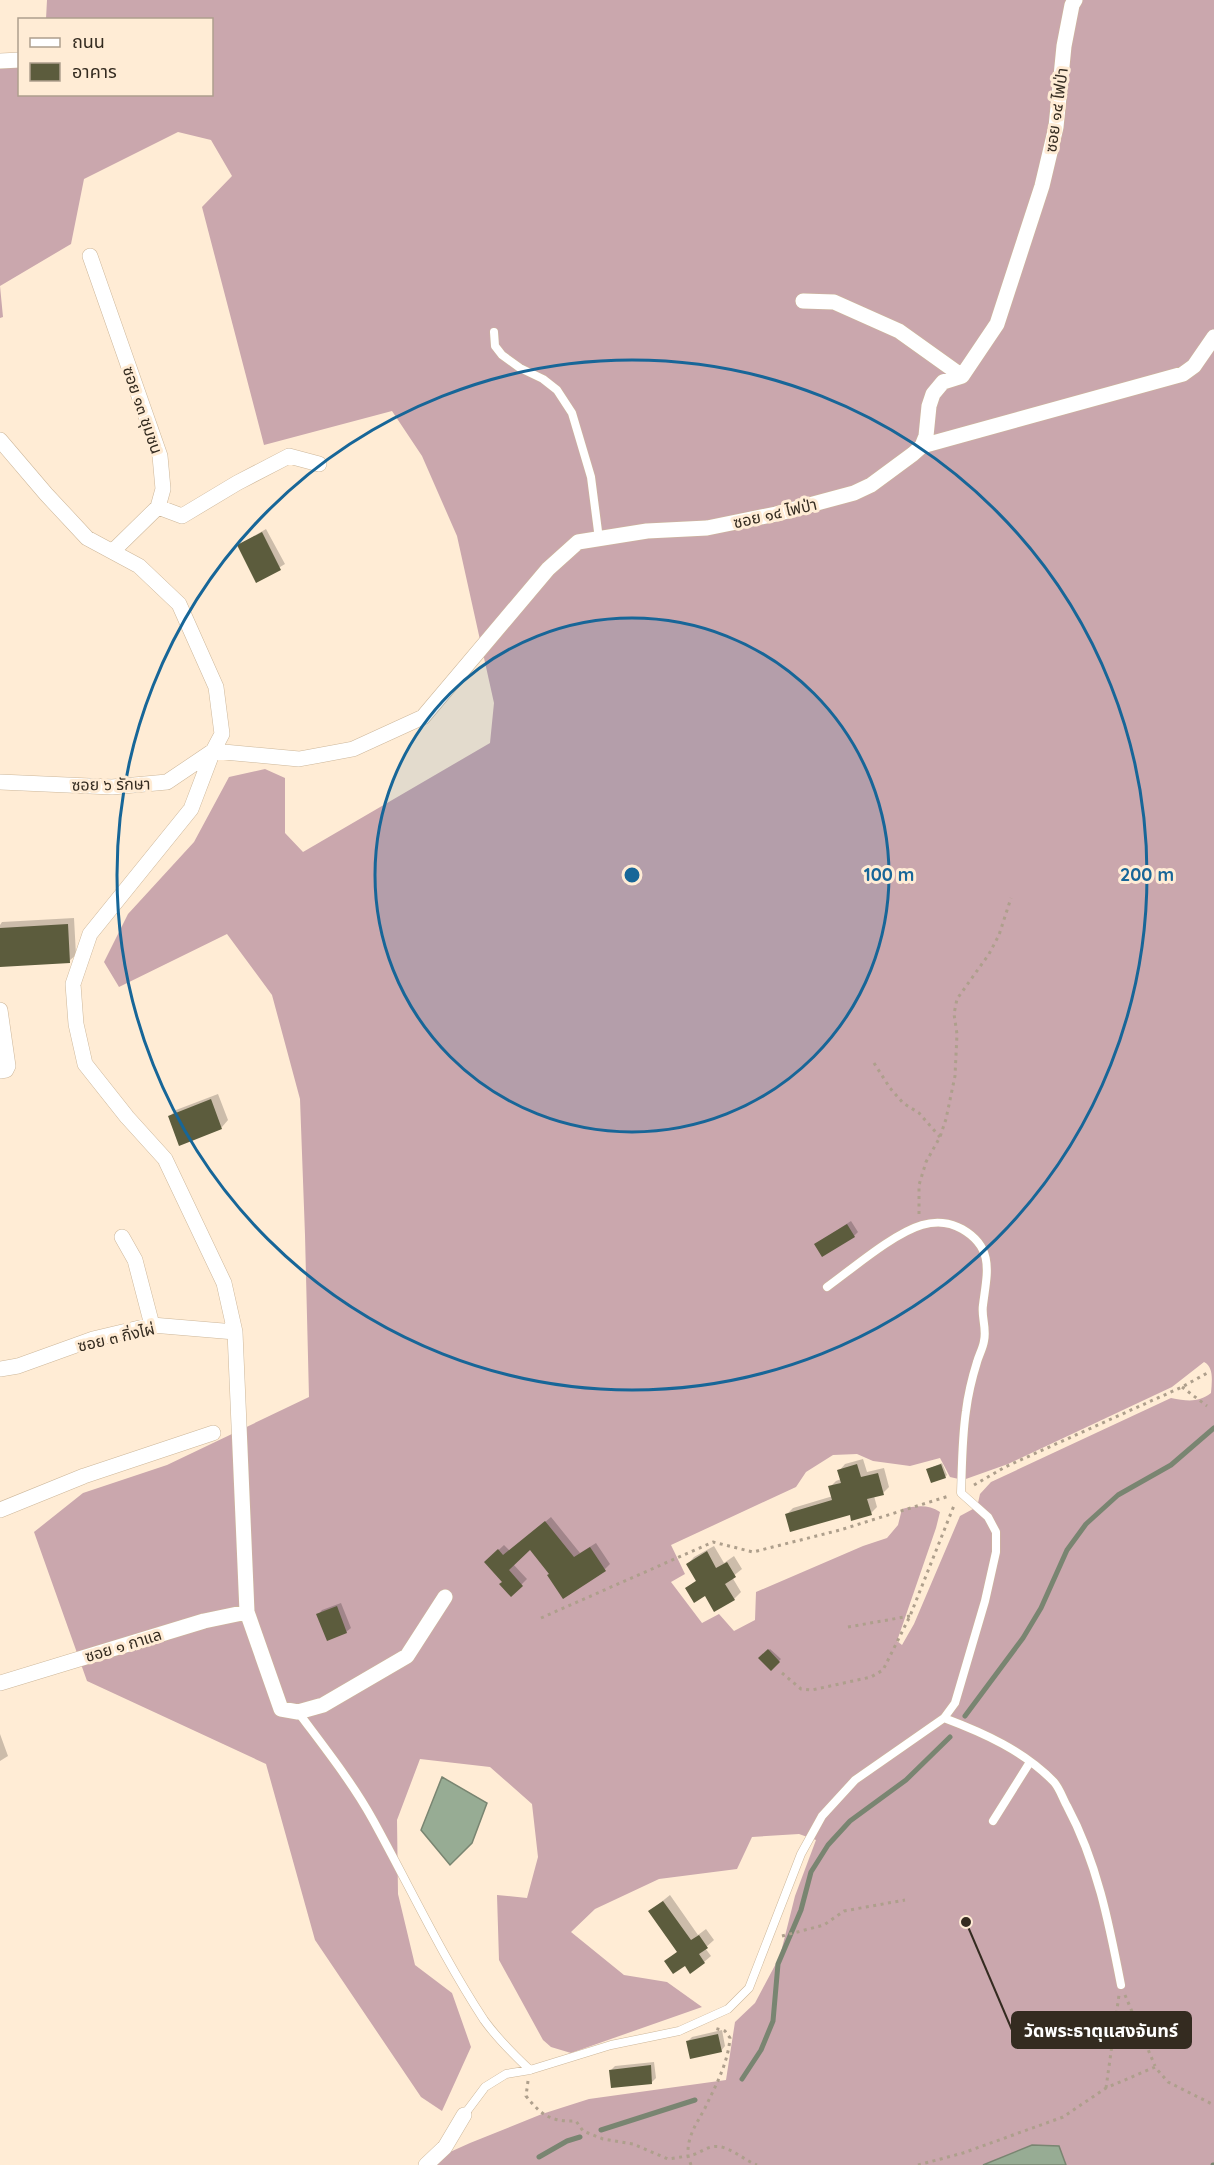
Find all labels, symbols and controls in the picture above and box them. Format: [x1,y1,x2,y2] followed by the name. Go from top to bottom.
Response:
[18,18,213,96] legend
[72,30,105,53] text: ถนน
[72,60,117,83] text: อาคาร
[1040,66,1072,154] street label: ซอย ๑๔ ไฟป่า
[119,364,167,456] street label: ซอย ๑๓ ชุมชน
[731,494,819,532] street label: ซอย ๑๔ ไฟป่า
[71,773,151,795] street label: ซอย ๖ รักษา
[864,863,914,886] text: 100 m
[1120,863,1174,886] text: 200 m
[622,865,642,885] centre of rings
[75,1318,157,1356] street label: ซอย ๓ กิ่งไผ่
[82,1624,164,1666] street label: ซอย ๑ กาแล
[1012,2012,1191,2048] callout: วัดพระธาตุแสงจันทร์
[1024,2019,1178,2042] text: วัดพระธาตุแสงจันทร์

